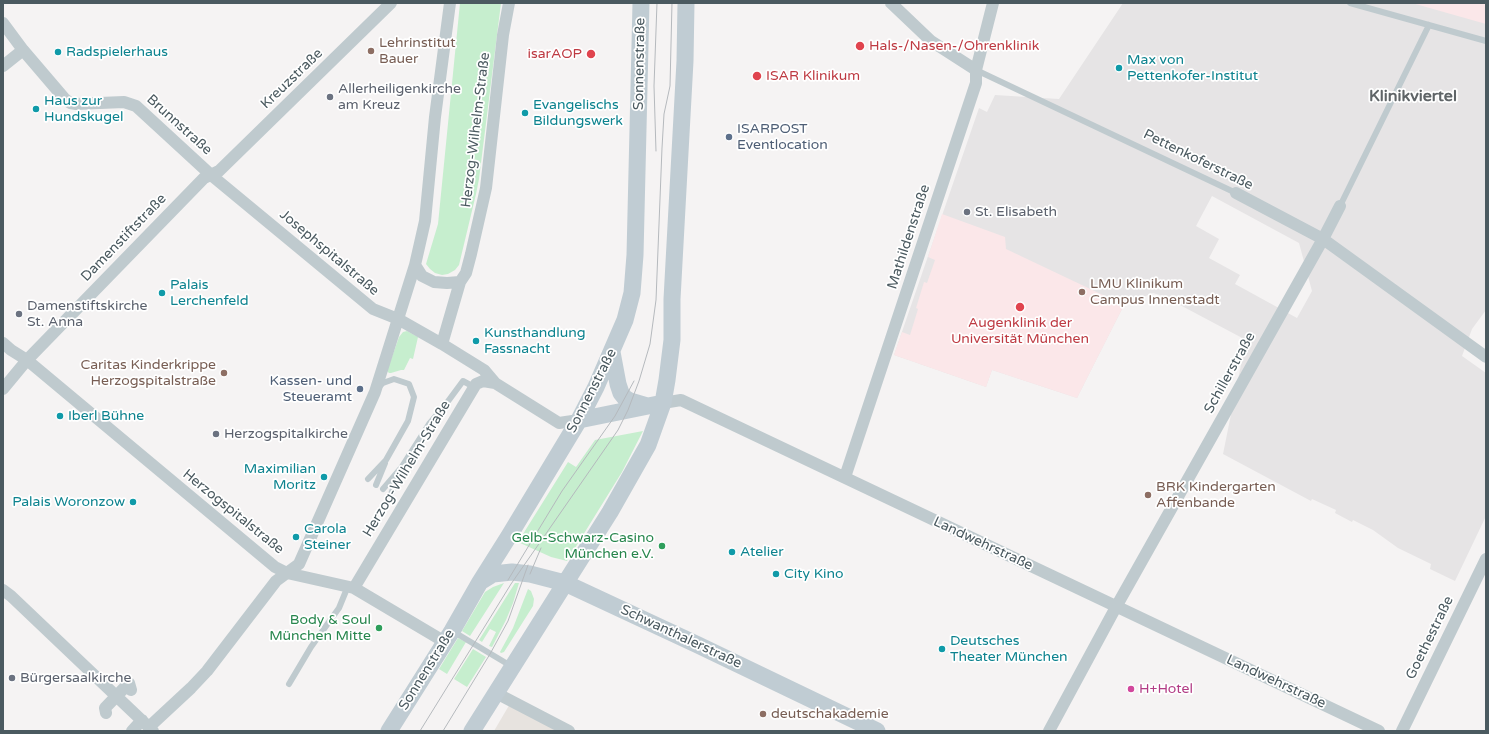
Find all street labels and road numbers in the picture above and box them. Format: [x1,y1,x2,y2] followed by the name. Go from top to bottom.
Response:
[631,18,649,110] street label: Sonnenstraße
[258,45,326,113] street label: Kreuzstraße
[458,51,494,209] street label: Herzog-Wilhelm-Straße
[143,91,215,159] street label: Brunnstraße
[1140,126,1256,194] street label: Pettenkoferstraße
[884,183,934,291] street label: Mathildenstraße
[78,191,170,285] street label: Damenstiftstraße
[276,207,382,299] street label: Josephspitalstraße
[1201,330,1259,416] street label: Schillerstraße
[564,346,620,436] street label: Sonnenstraße
[360,398,454,540] street label: Herzog-Wilhelm-Straße
[179,466,287,558] street label: Herzogspitalstraße
[931,514,1035,574] street label: Landwehrstraße
[1403,594,1457,682] street label: Goethestraße
[618,602,744,672] street label: Schwanthalerstraße
[395,626,459,714] street label: Sonnenstraße
[1224,652,1328,712] street label: Landwehrstraße

